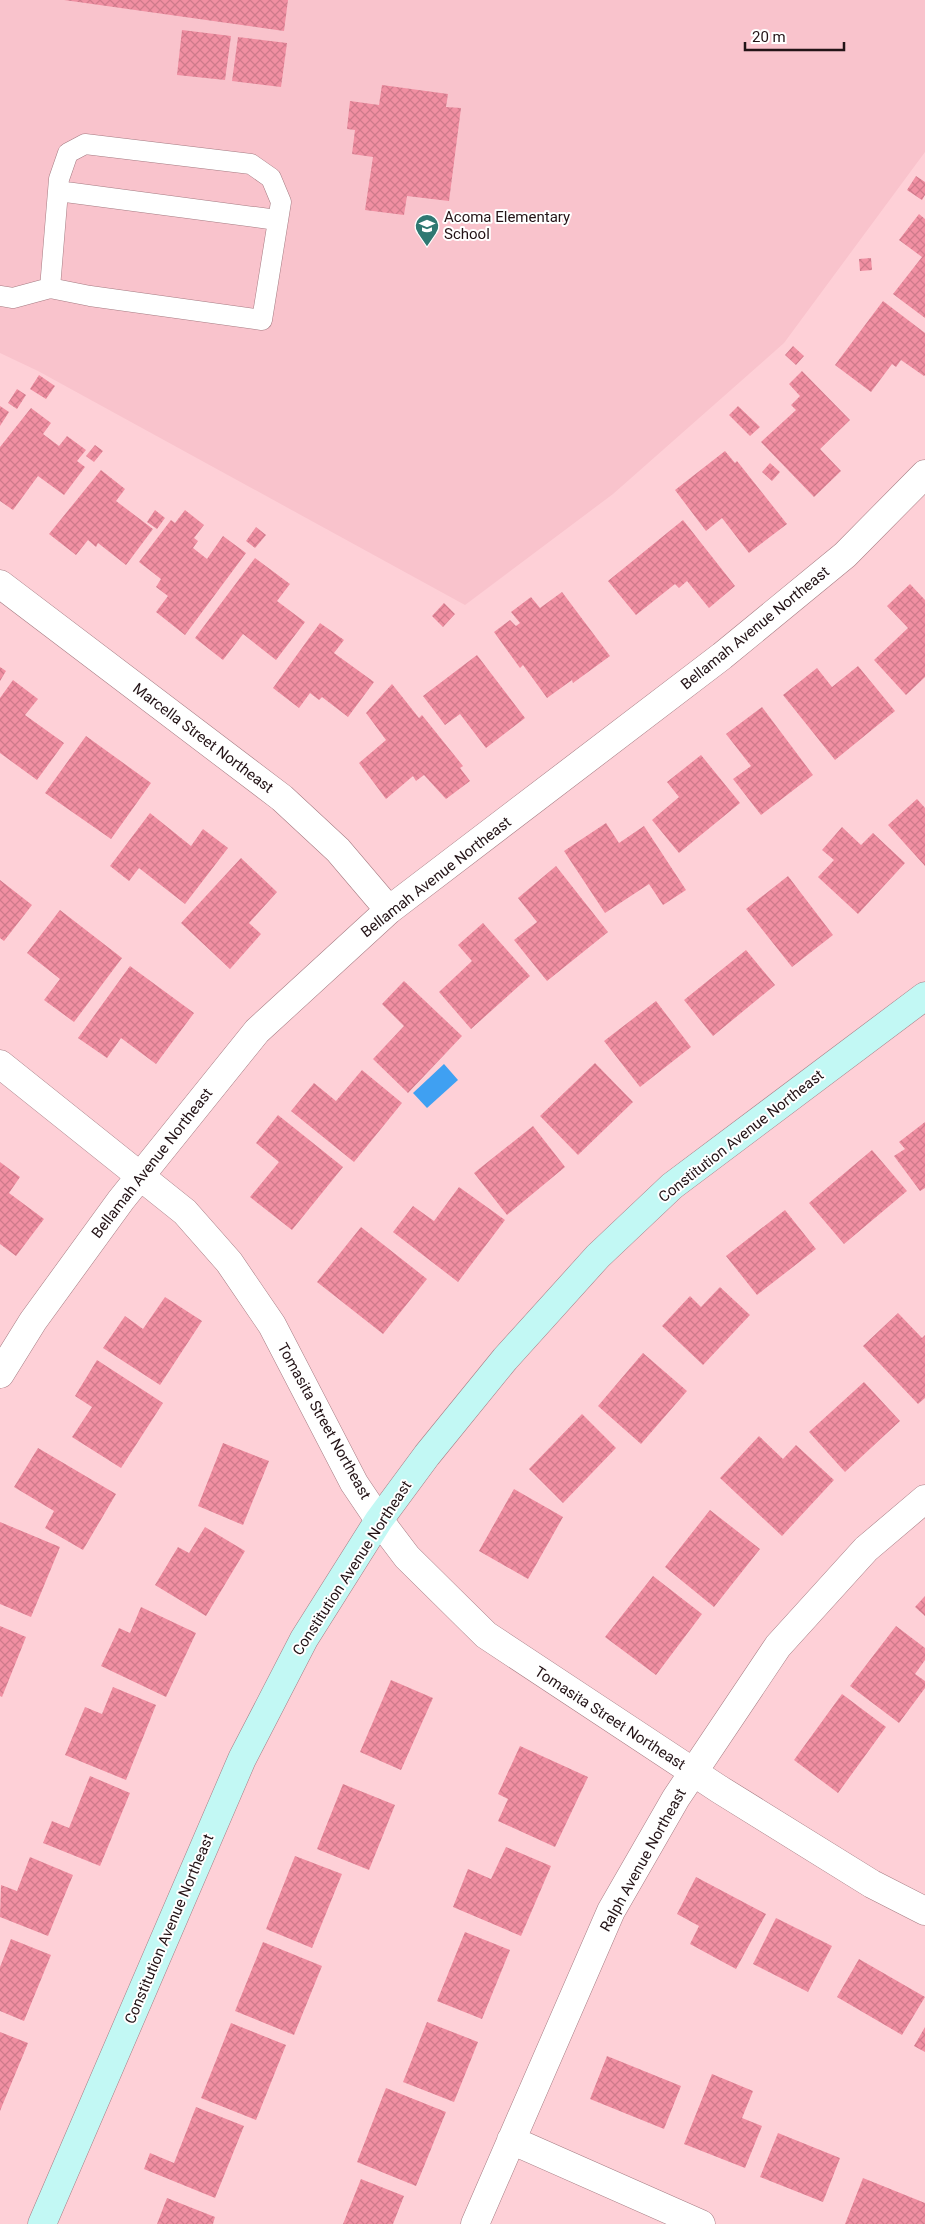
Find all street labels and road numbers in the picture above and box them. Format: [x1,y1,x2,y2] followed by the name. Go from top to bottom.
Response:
[677,563,833,693] street label: Bellamah Avenue Northeast
[129,679,277,797] street label: Marcella Street Northeast
[357,813,515,941] street label: Bellamah Avenue Northeast
[655,1066,827,1206] street label: Constitution Avenue Northeast
[88,1084,216,1242] street label: Bellamah Avenue Northeast
[273,1340,375,1502] street label: Tomasita Street Northeast
[289,1477,415,1659] street label: Constitution Avenue Northeast
[531,1662,689,1774] street label: Tomasita Street Northeast
[596,1785,690,1935] street label: Ralph Avenue Northeast
[121,1831,217,2027] street label: Constitution Avenue Northeast

